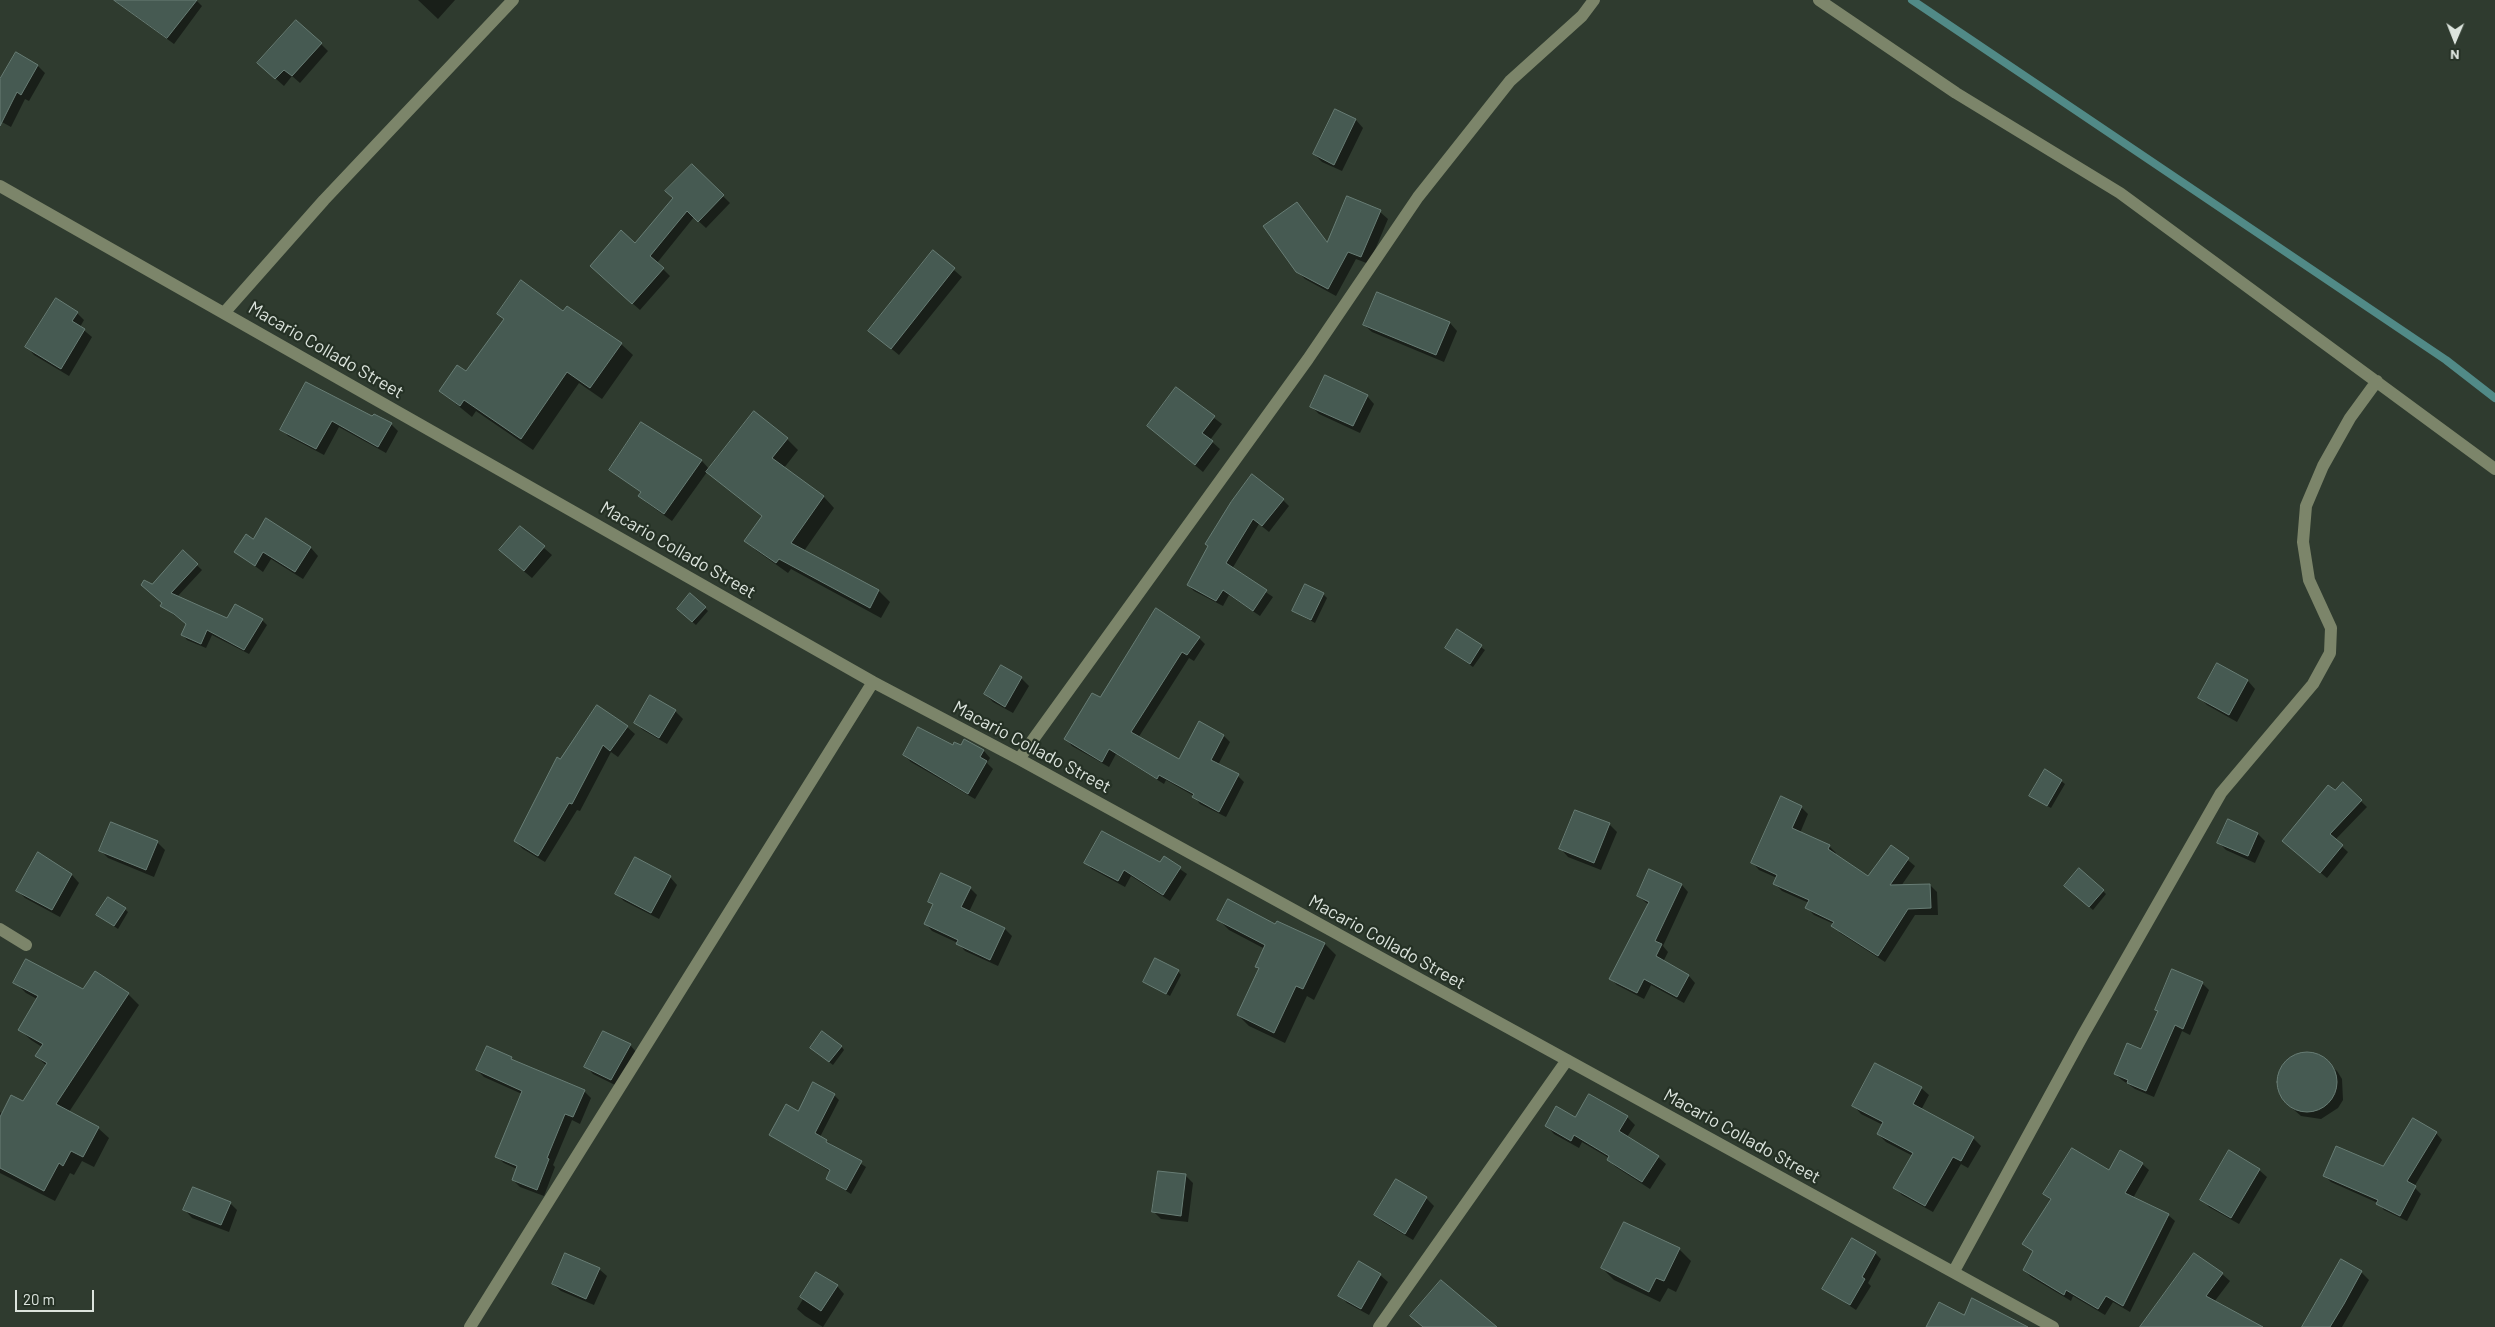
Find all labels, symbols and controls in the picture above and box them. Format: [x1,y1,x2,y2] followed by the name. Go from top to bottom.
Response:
[2430,15,2480,65] north arrow
[2450,47,2460,64] text: N
[244,297,408,403] street label: Macario Collado Street
[596,497,760,603] street label: Macario Collado Street
[949,696,1115,798] street label: Macario Collado Street
[1305,890,1469,994] street label: Macario Collado Street
[1660,1084,1824,1188] street label: Macario Collado Street
[18,1280,96,1312] scale bar
[23,1290,55,1308] text: 20 m

